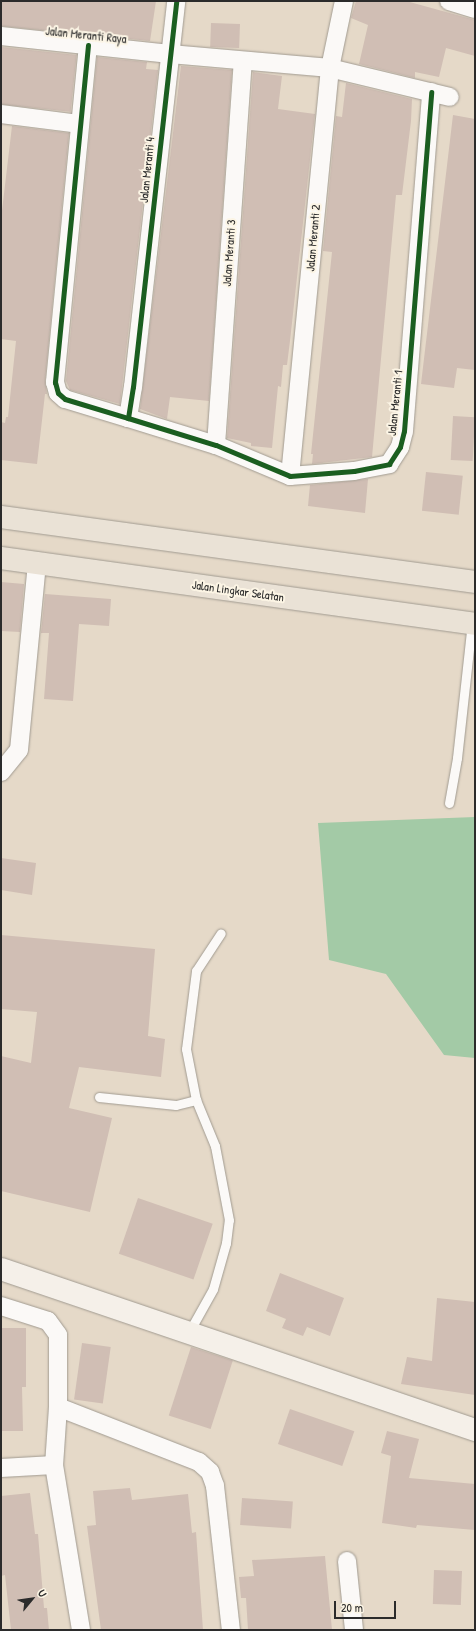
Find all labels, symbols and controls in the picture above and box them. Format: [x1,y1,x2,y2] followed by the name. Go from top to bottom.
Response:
[45,24,127,46] street label: Jalan Meranti Raya
[136,136,158,204] street label: Jalan Meranti 4
[303,204,323,272] street label: Jalan Meranti 2
[219,219,239,287] street label: Jalan Meranti 3
[384,370,406,436] street label: Jalan Meranti 1
[191,577,285,605] street label: Jalan Lingkar Selatan
[12,1579,52,1619] north arrow
[35,1587,50,1599] text: U
[336,1593,398,1619] scale bar
[341,1599,363,1616] text: 20 m

